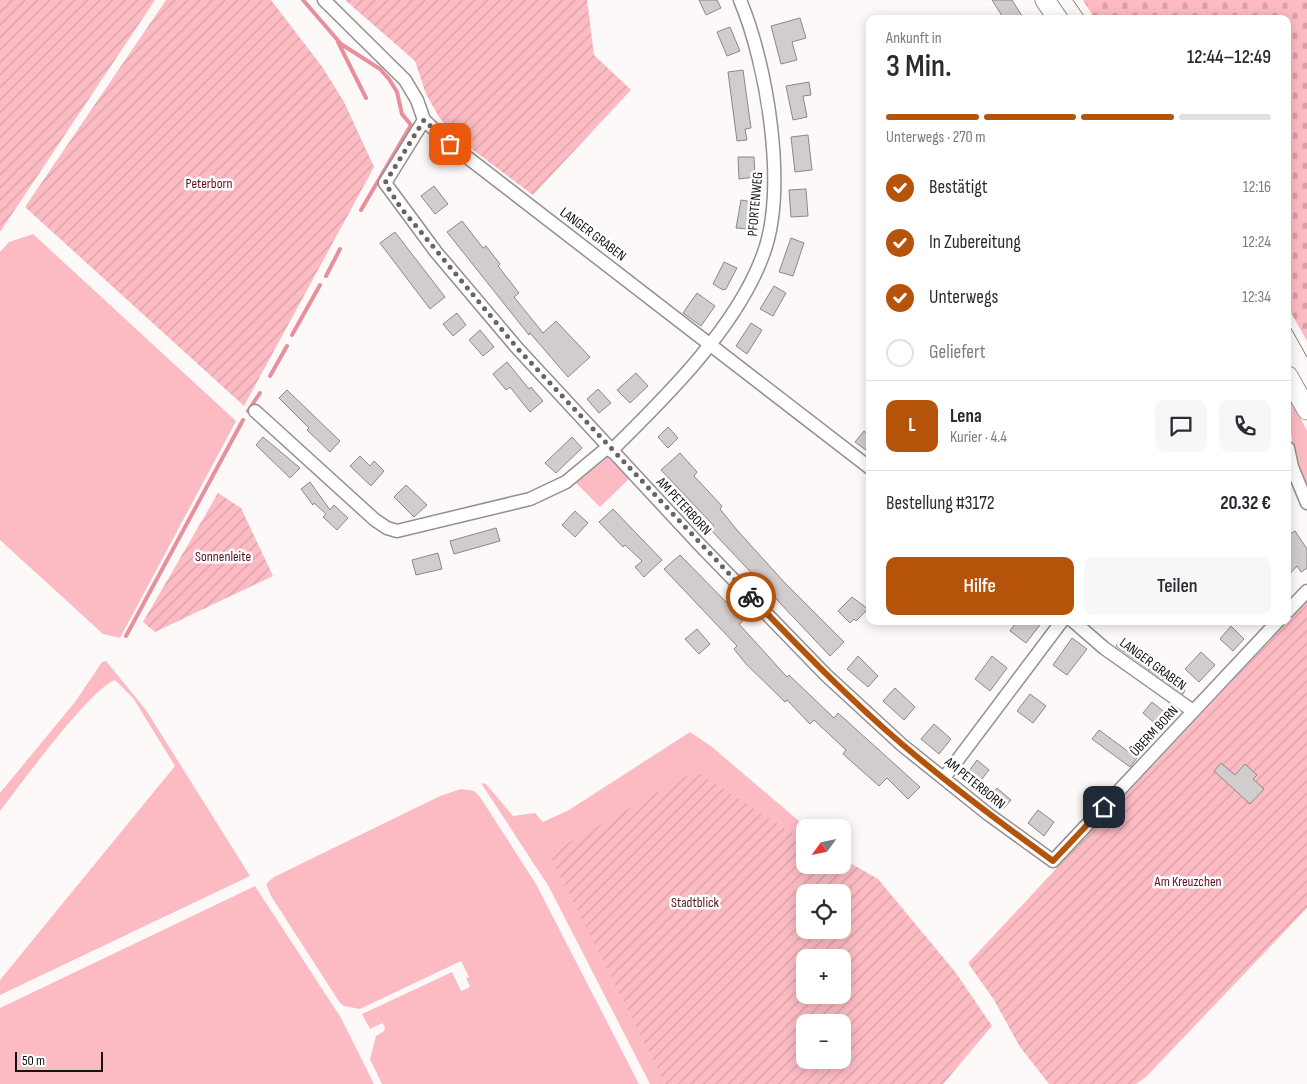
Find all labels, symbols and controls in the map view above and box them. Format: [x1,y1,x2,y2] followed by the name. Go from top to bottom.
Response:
[886,29,942,48] text: Ankunft in
[1187,46,1271,69] text: 12:44–12:49
[886,47,952,86] text: 3 Min.
[429,123,471,165] pin
[886,128,986,147] text: Unterwegs · 270 m
[436,130,464,158] icon: bag
[744,171,766,237] street label: PFORTENWEG
[886,174,914,202] icon: check
[186,175,232,192] park label: Peterborn
[929,176,988,199] text: Bestätigt
[1243,178,1271,197] text: 12:16
[557,204,629,264] street label: LANGER GRABEN
[886,229,914,257] icon: check
[929,231,1021,254] text: In Zubereitung
[1242,233,1271,252] text: 12:24
[886,284,914,312] icon: check
[929,286,998,309] text: Unterwegs
[1242,288,1271,307] text: 12:34
[929,341,985,364] text: Geliefert
[1155,400,1207,452] button: chat
[1219,400,1271,452] button: phone
[950,405,982,428] text: Lena
[908,414,916,437] text: L
[950,428,1007,447] text: Kurier · 4.4
[652,473,715,538] street label: AM PETERBORN
[886,492,995,515] text: Bestellung #3172
[1220,492,1271,515] text: 20.32 €
[195,548,251,565] park label: Sonnenleite
[886,557,1074,615] button: Hilfe
[1084,557,1271,615] button: Teilen
[726,572,776,622] courier
[737,583,765,611] icon: bike
[1116,634,1190,694] street label: LANGER GRABEN
[1126,702,1182,760] street label: ÜBERM BORN
[941,753,1009,813] street label: AM PETERBORN
[1083,786,1125,828] pin
[1090,793,1118,821] icon: home
[796,819,851,874] north arrow
[796,819,851,1069] map controls
[1153,873,1222,890] park label: Am Kreuzchen
[796,884,851,939] button: locate
[671,894,720,911] park label: Stadtblick
[796,949,851,1004] button: +
[796,1014,851,1069] button: −
[15,1049,102,1072] scale bar
[22,1052,45,1069] text: 50 m

